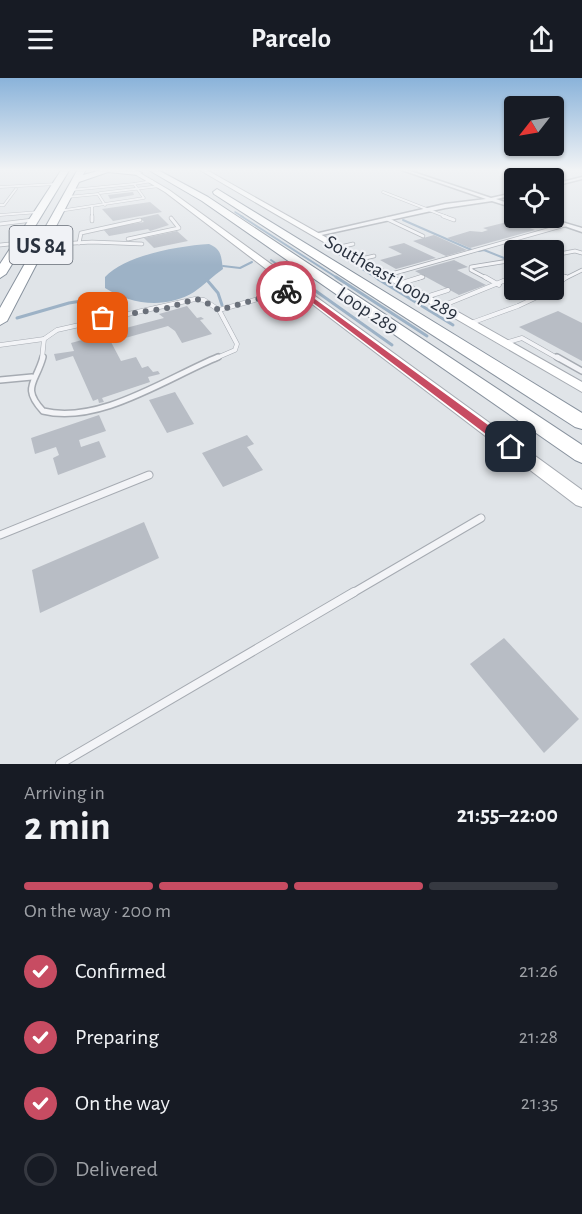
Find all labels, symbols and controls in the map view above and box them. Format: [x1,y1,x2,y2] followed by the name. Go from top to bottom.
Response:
[24,23,57,56] icon: menu
[525,23,558,56] icon: share
[251,25,331,52] text: Parcelo
[504,96,564,156] north arrow
[504,96,564,300] map controls
[504,168,564,228] button: locate
[9,226,72,264] road number: US 84
[321,229,463,325] street label: Southeast Loop 289
[504,240,564,300] button: layers
[256,261,316,321] courier
[270,275,303,308] icon: bike
[333,281,403,339] street label: Loop 289
[77,292,128,343] pin
[86,301,119,334] icon: bag
[485,421,536,472] pin
[494,430,527,463] icon: home
[24,783,105,803] text: Arriving in
[457,804,558,826] text: 21:55–22:00
[24,808,111,847] text: 2 min
[24,901,171,921] text: On the way · 200 m
[24,955,57,988] icon: check
[75,960,166,982] text: Confirmed
[519,961,558,981] text: 21:26
[24,1021,57,1054] icon: check
[75,1026,159,1048] text: Preparing
[519,1027,558,1047] text: 21:28
[24,1087,57,1120] icon: check
[75,1092,170,1114] text: On the way
[521,1093,558,1113] text: 21:35
[75,1158,158,1180] text: Delivered

